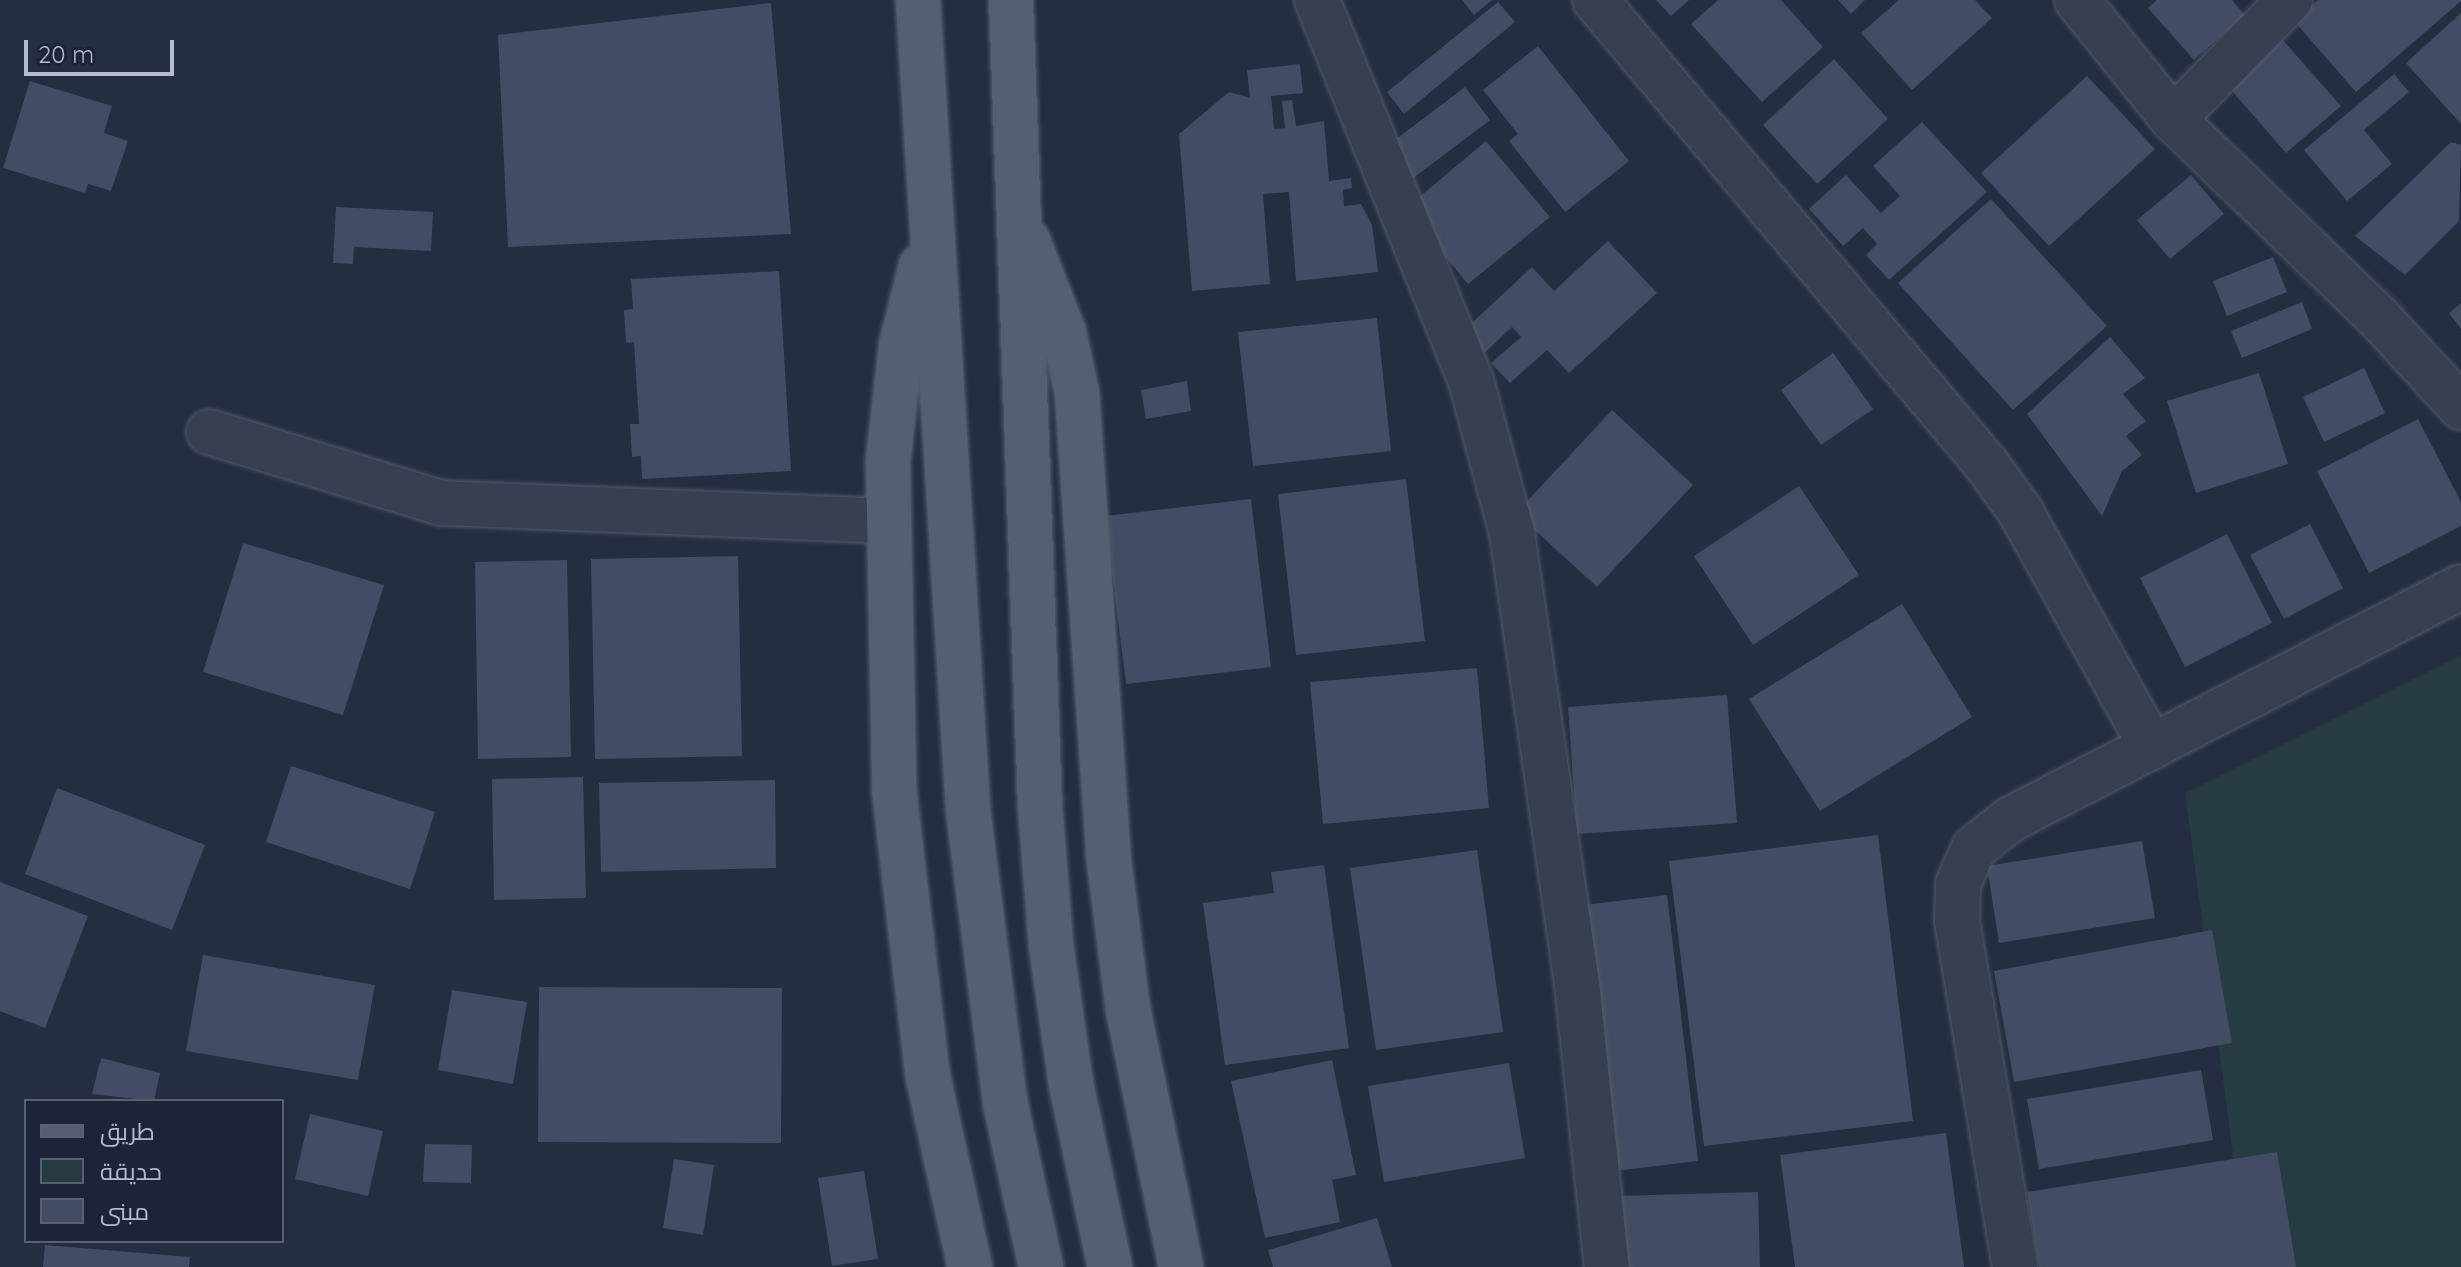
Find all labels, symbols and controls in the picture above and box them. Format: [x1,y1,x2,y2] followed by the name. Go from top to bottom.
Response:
[28,24,178,74] scale bar
[38,39,94,69] text: 20 m
[24,1099,284,1243] legend
[100,1116,155,1146] text: طريق
[100,1156,162,1186] text: حديقة
[100,1196,149,1226] text: مبنى

